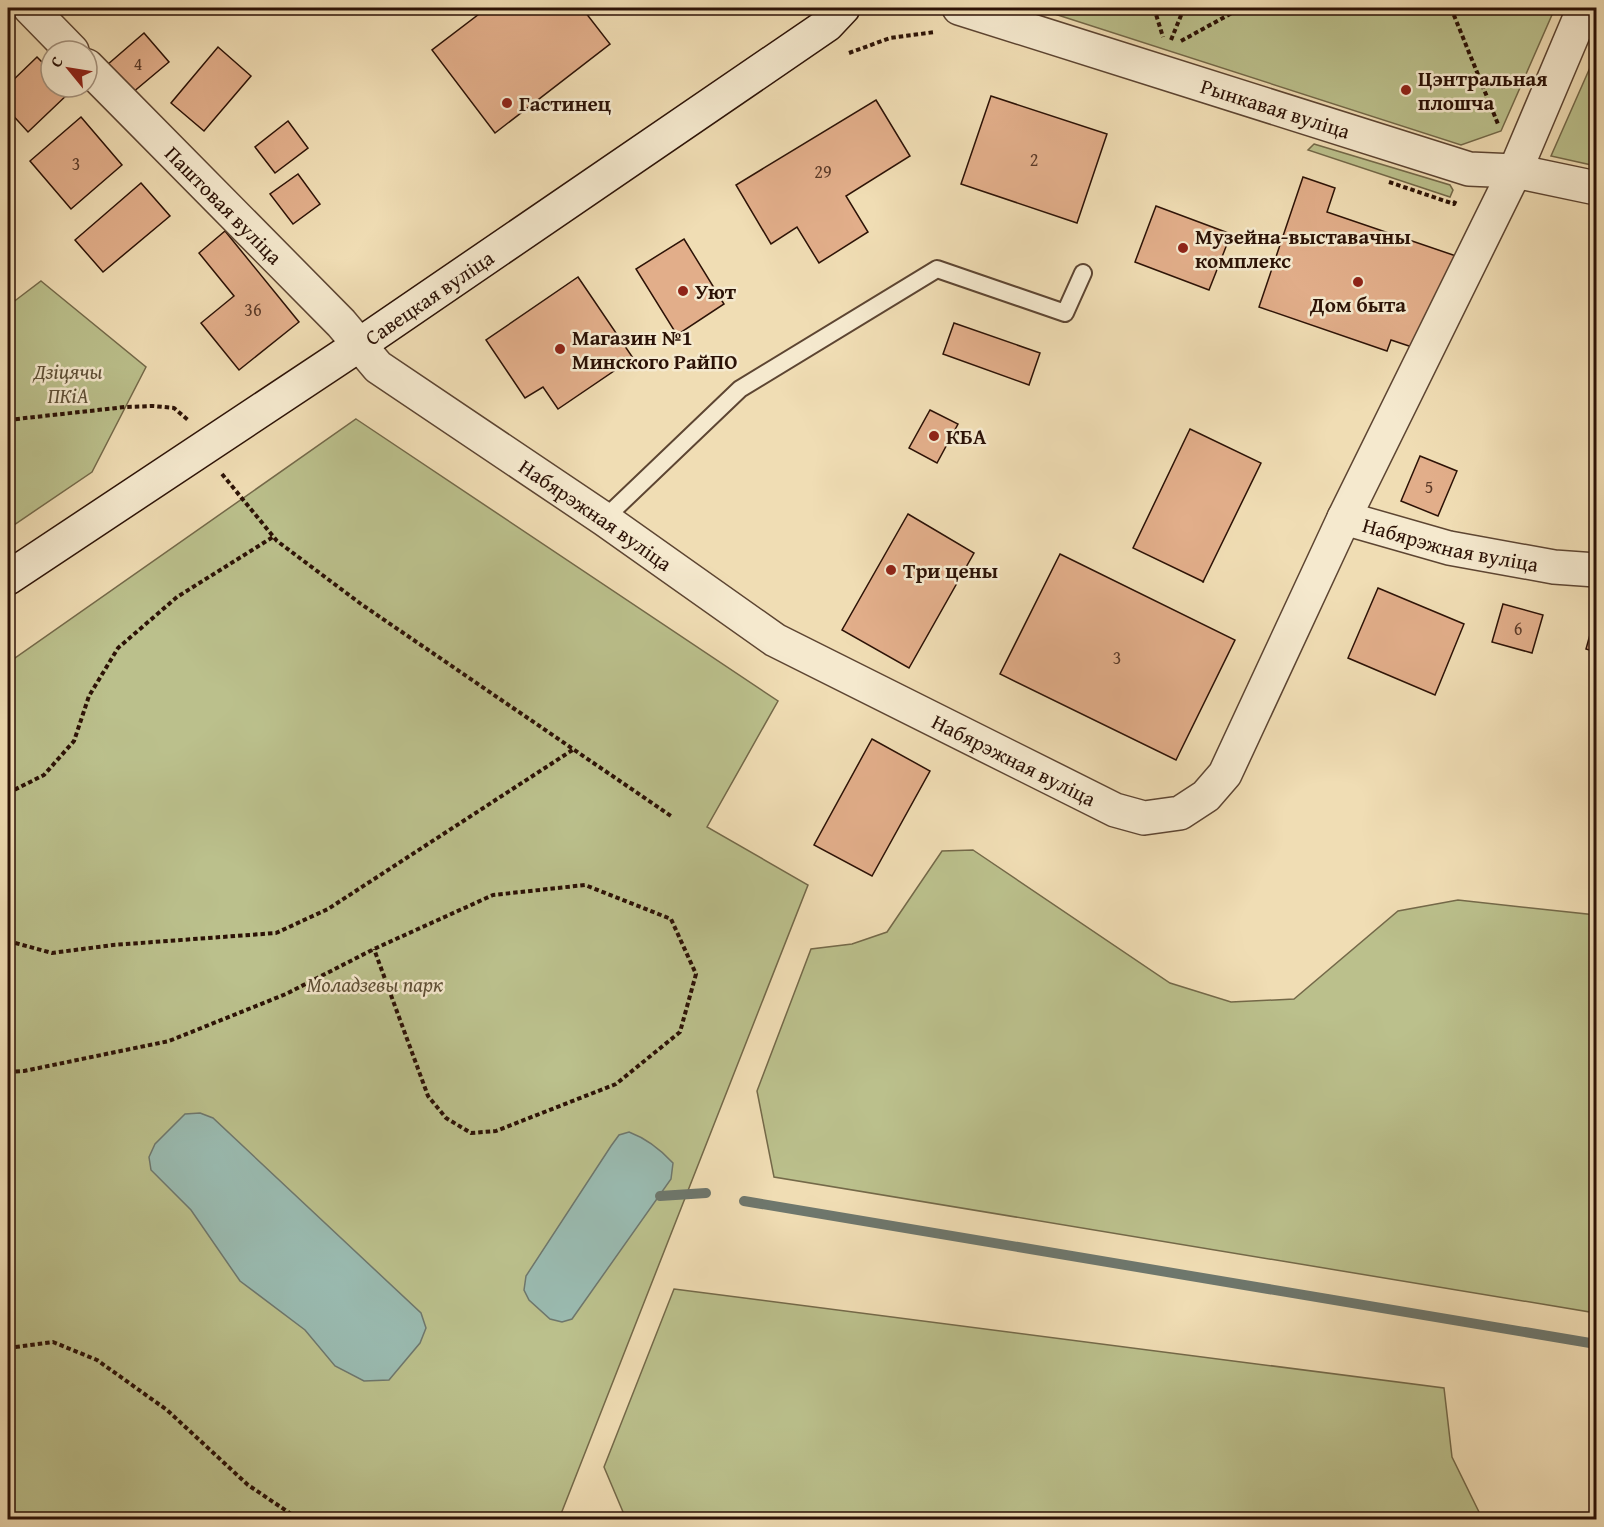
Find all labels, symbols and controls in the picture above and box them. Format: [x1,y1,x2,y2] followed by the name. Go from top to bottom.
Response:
[39,39,99,99] north arrow
[134,50,142,77] house number: 4
[43,52,69,71] text: С
[1418,63,1548,118] place label: Цэнтральная плошча
[1197,70,1354,146] street label: Рынкавая вуліца
[1399,83,1413,97] marker: Цэнтральная плошча
[519,88,612,119] place label: Гастинец
[500,96,514,110] marker: Гастинец
[158,138,290,271] street label: Паштовая вуліца
[1030,146,1038,173] house number: 2
[72,150,80,177] house number: 3
[814,158,832,185] house number: 29
[1195,221,1411,276] place label: Музейна-выставачны комплекс
[1176,241,1190,255] marker: Музейна-выставачны комплекс
[358,242,500,352] street label: Савецкая вуліца
[1351,275,1365,289] marker: Дом быта
[695,276,737,307] place label: Уют
[676,284,690,298] marker: Уют
[1309,289,1406,320] place label: Дом быта
[244,296,262,323] house number: 36
[572,322,737,377] place label: Магазин №1 Минского РайПО
[553,342,567,356] marker: Магазин №1 Минского РайПО
[32,356,103,411] park label: Дзіцячы ПКіА
[946,421,987,452] place label: КБА
[927,429,941,443] marker: КБА
[513,451,679,578] street label: Набярэжная вуліца
[1425,473,1433,500] house number: 5
[1359,509,1541,579] street label: Набярэжная вуліца
[903,555,998,586] place label: Три цены
[884,563,898,577] marker: Три цены
[1514,615,1522,642] house number: 6
[1113,644,1121,671] house number: 3
[927,705,1101,814] street label: Набярэжная вуліца
[307,969,443,1000] park label: Моладзевы парк

